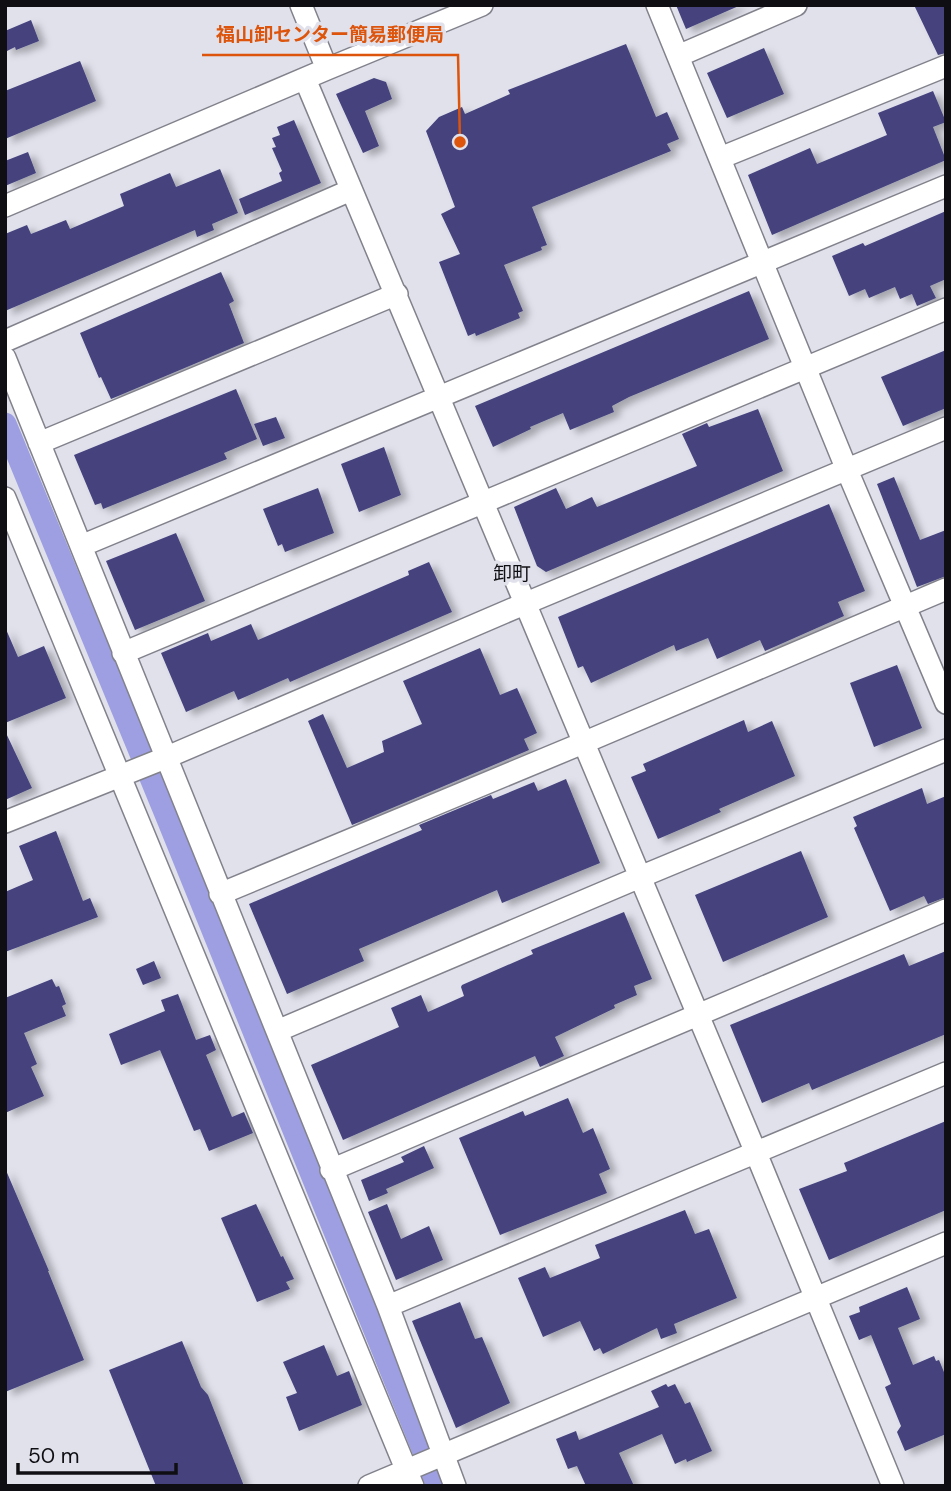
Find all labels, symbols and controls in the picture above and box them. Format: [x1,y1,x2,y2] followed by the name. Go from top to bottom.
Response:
[202,15,458,55] callout: 福山卸センター簡易郵便局
[216,22,444,47] text: 福山卸センター簡易郵便局
[493,561,531,586] district label: 卸町
[18,1432,175,1476] scale bar
[28,1442,79,1470] text: 50 m

